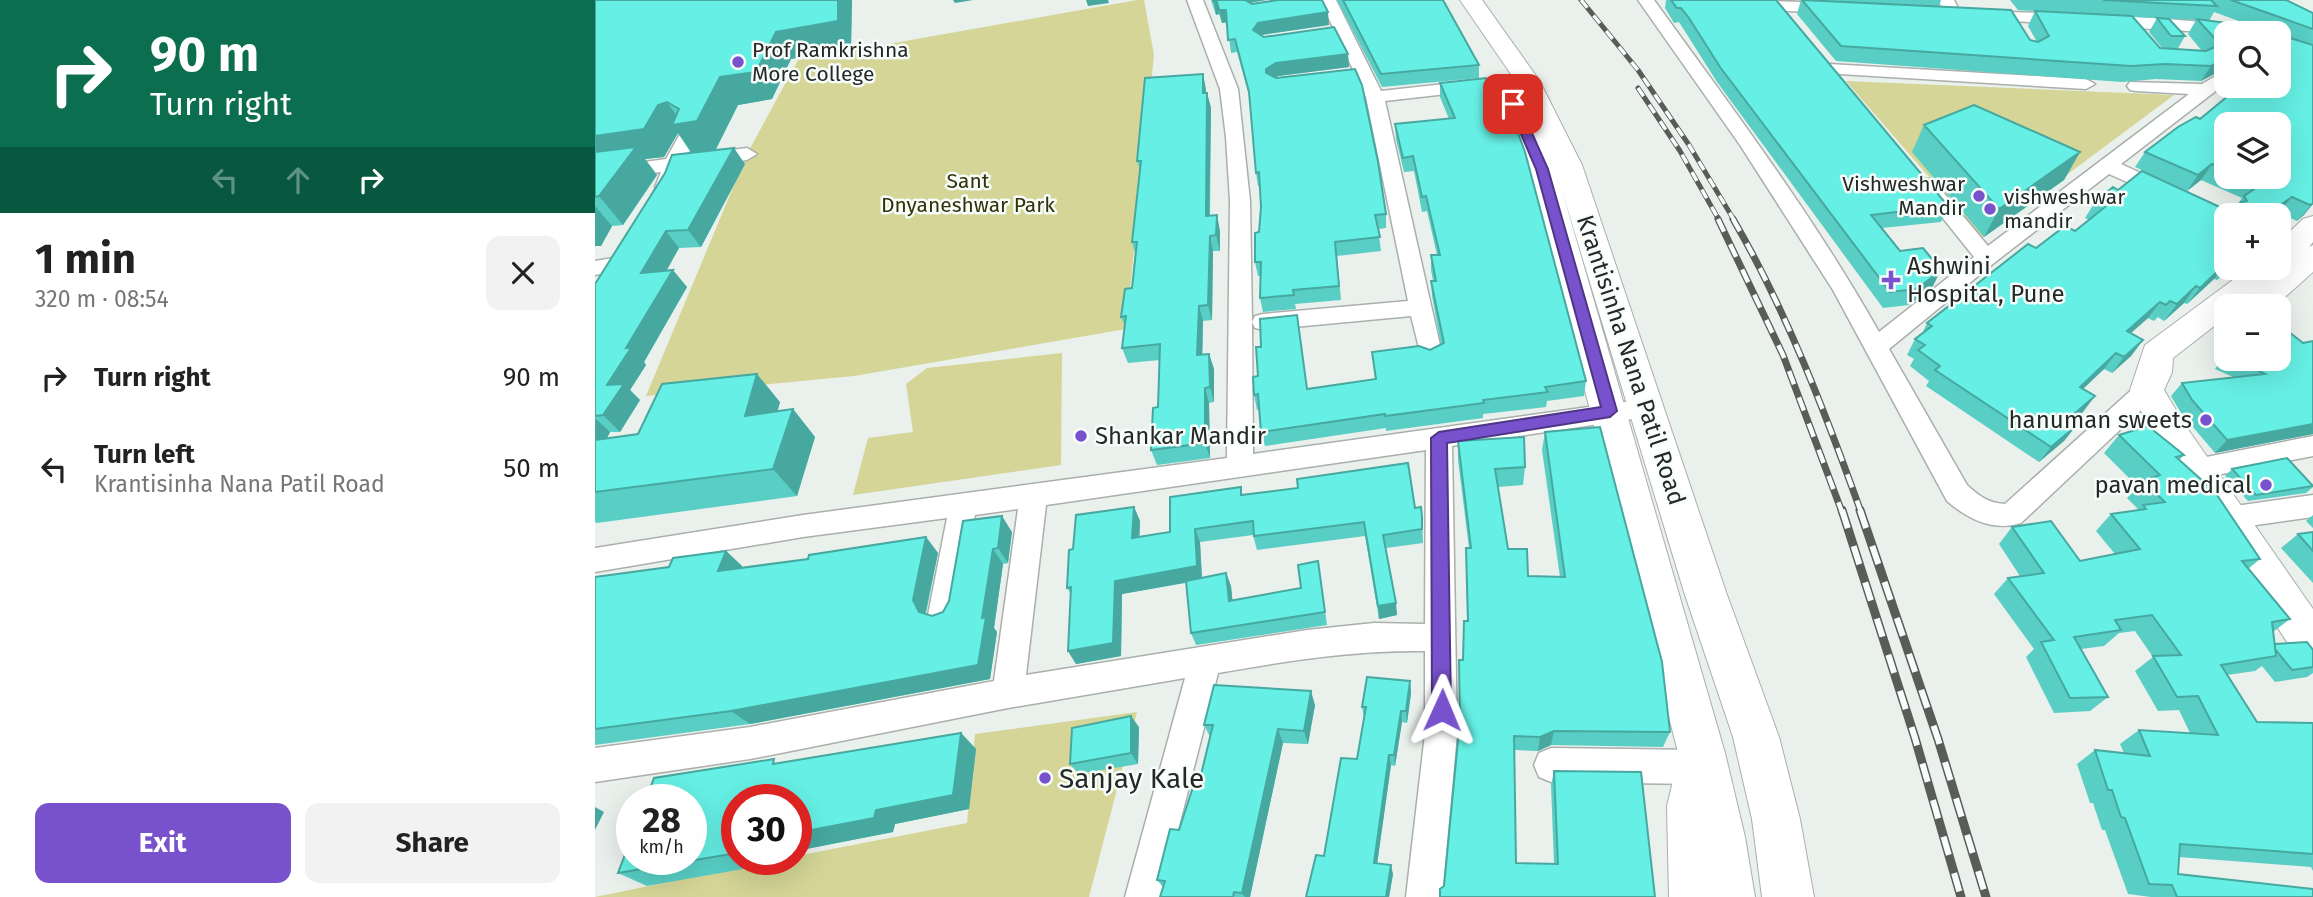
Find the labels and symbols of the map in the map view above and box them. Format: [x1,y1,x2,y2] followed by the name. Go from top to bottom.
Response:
[752,37,909,87] place label: Prof Ramkrishna More College
[730,54,746,70] marker: Prof Ramkrishna More College
[1483,74,1543,134] pin
[881,168,1055,218] park label: Sant Dnyaneshwar Park
[1842,171,1965,221] place label: Vishweshwar Mandir
[2004,184,2125,234] place label: vishweshwar mandir
[1971,188,1987,204] marker: Vishweshwar Mandir
[1982,201,1998,217] marker: vishweshwar mandir
[1571,211,1691,509] street label: Krantisinha Nana Patil Road
[1907,252,2065,308] place label: Ashwini Hospital, Pune
[1881,270,1901,290] marker: Ashwini Hospital, Pune
[2009,406,2192,434] place label: hanuman sweets
[2198,412,2214,428] marker: hanuman sweets
[1095,422,1267,450] place label: Shankar Mandir
[1073,428,1089,444] marker: Shankar Mandir
[2095,471,2252,499] place label: pavan medical
[2258,477,2274,493] marker: pavan medical
[1405,673,1479,747] position arrow
[1059,762,1204,795] place label: Sanjay Kale
[1037,770,1053,786] marker: Sanjay Kale
[721,784,812,875] speed limit sign: 30

